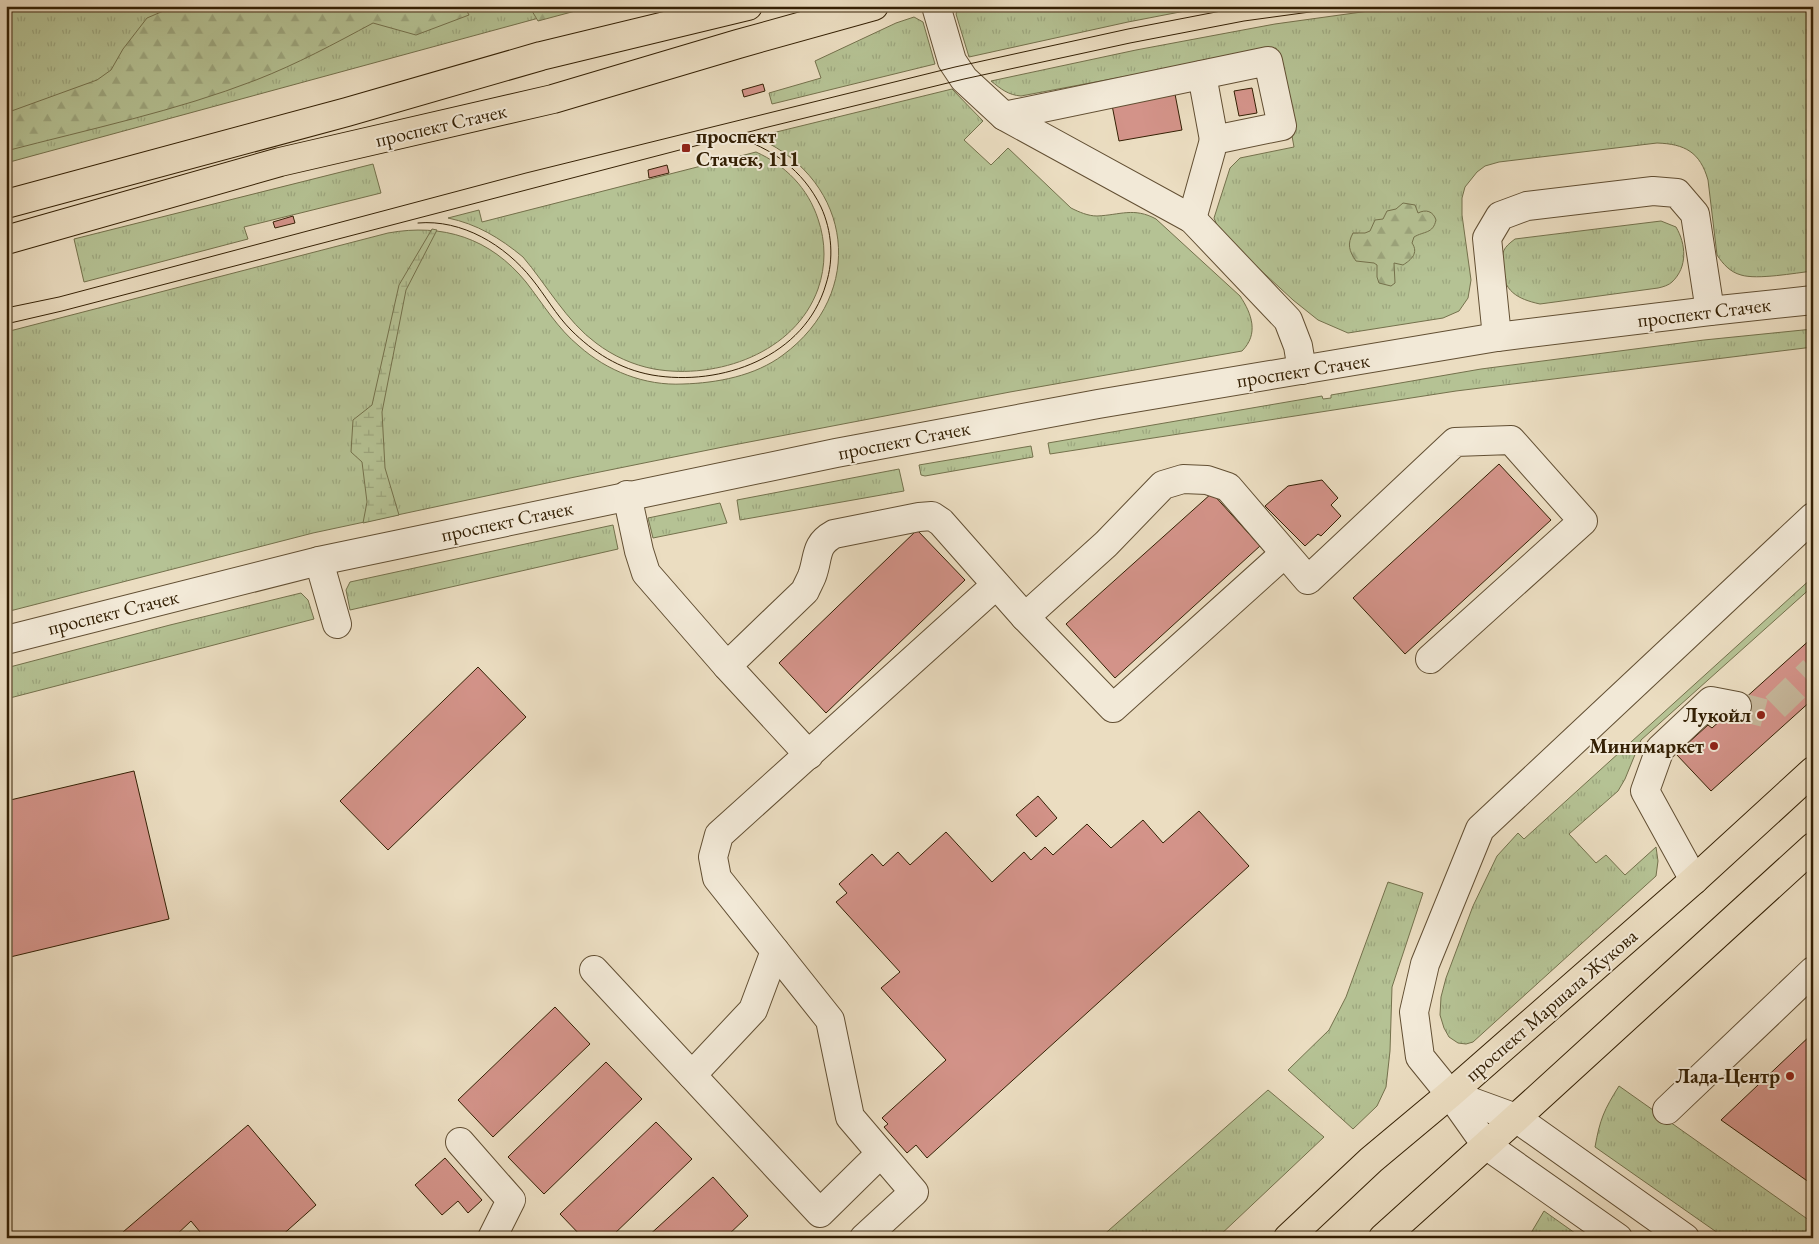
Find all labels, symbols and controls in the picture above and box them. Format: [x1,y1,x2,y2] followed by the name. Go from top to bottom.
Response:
[373,97,510,153] street label: проспект Стачек
[696,123,799,172] place label: проспект Стачек, 111
[680,142,692,154] marker: проспект Стачек, 111
[1636,291,1773,333] street label: проспект Стачек
[1235,347,1372,393] street label: проспект Стачек
[836,414,973,466] street label: проспект Стачек
[439,494,576,548] street label: проспект Стачек
[45,583,182,641] street label: проспект Стачек
[1683,702,1751,728] place label: Лукойл
[1755,709,1767,721] marker: Лукойл
[1589,733,1704,759] place label: Минимаркет
[1708,740,1720,752] marker: Минимаркет
[1459,923,1643,1087] street label: проспект Маршала Жукова
[1675,1063,1780,1089] place label: Лада-Центр
[1784,1070,1796,1082] marker: Лада-Центр

